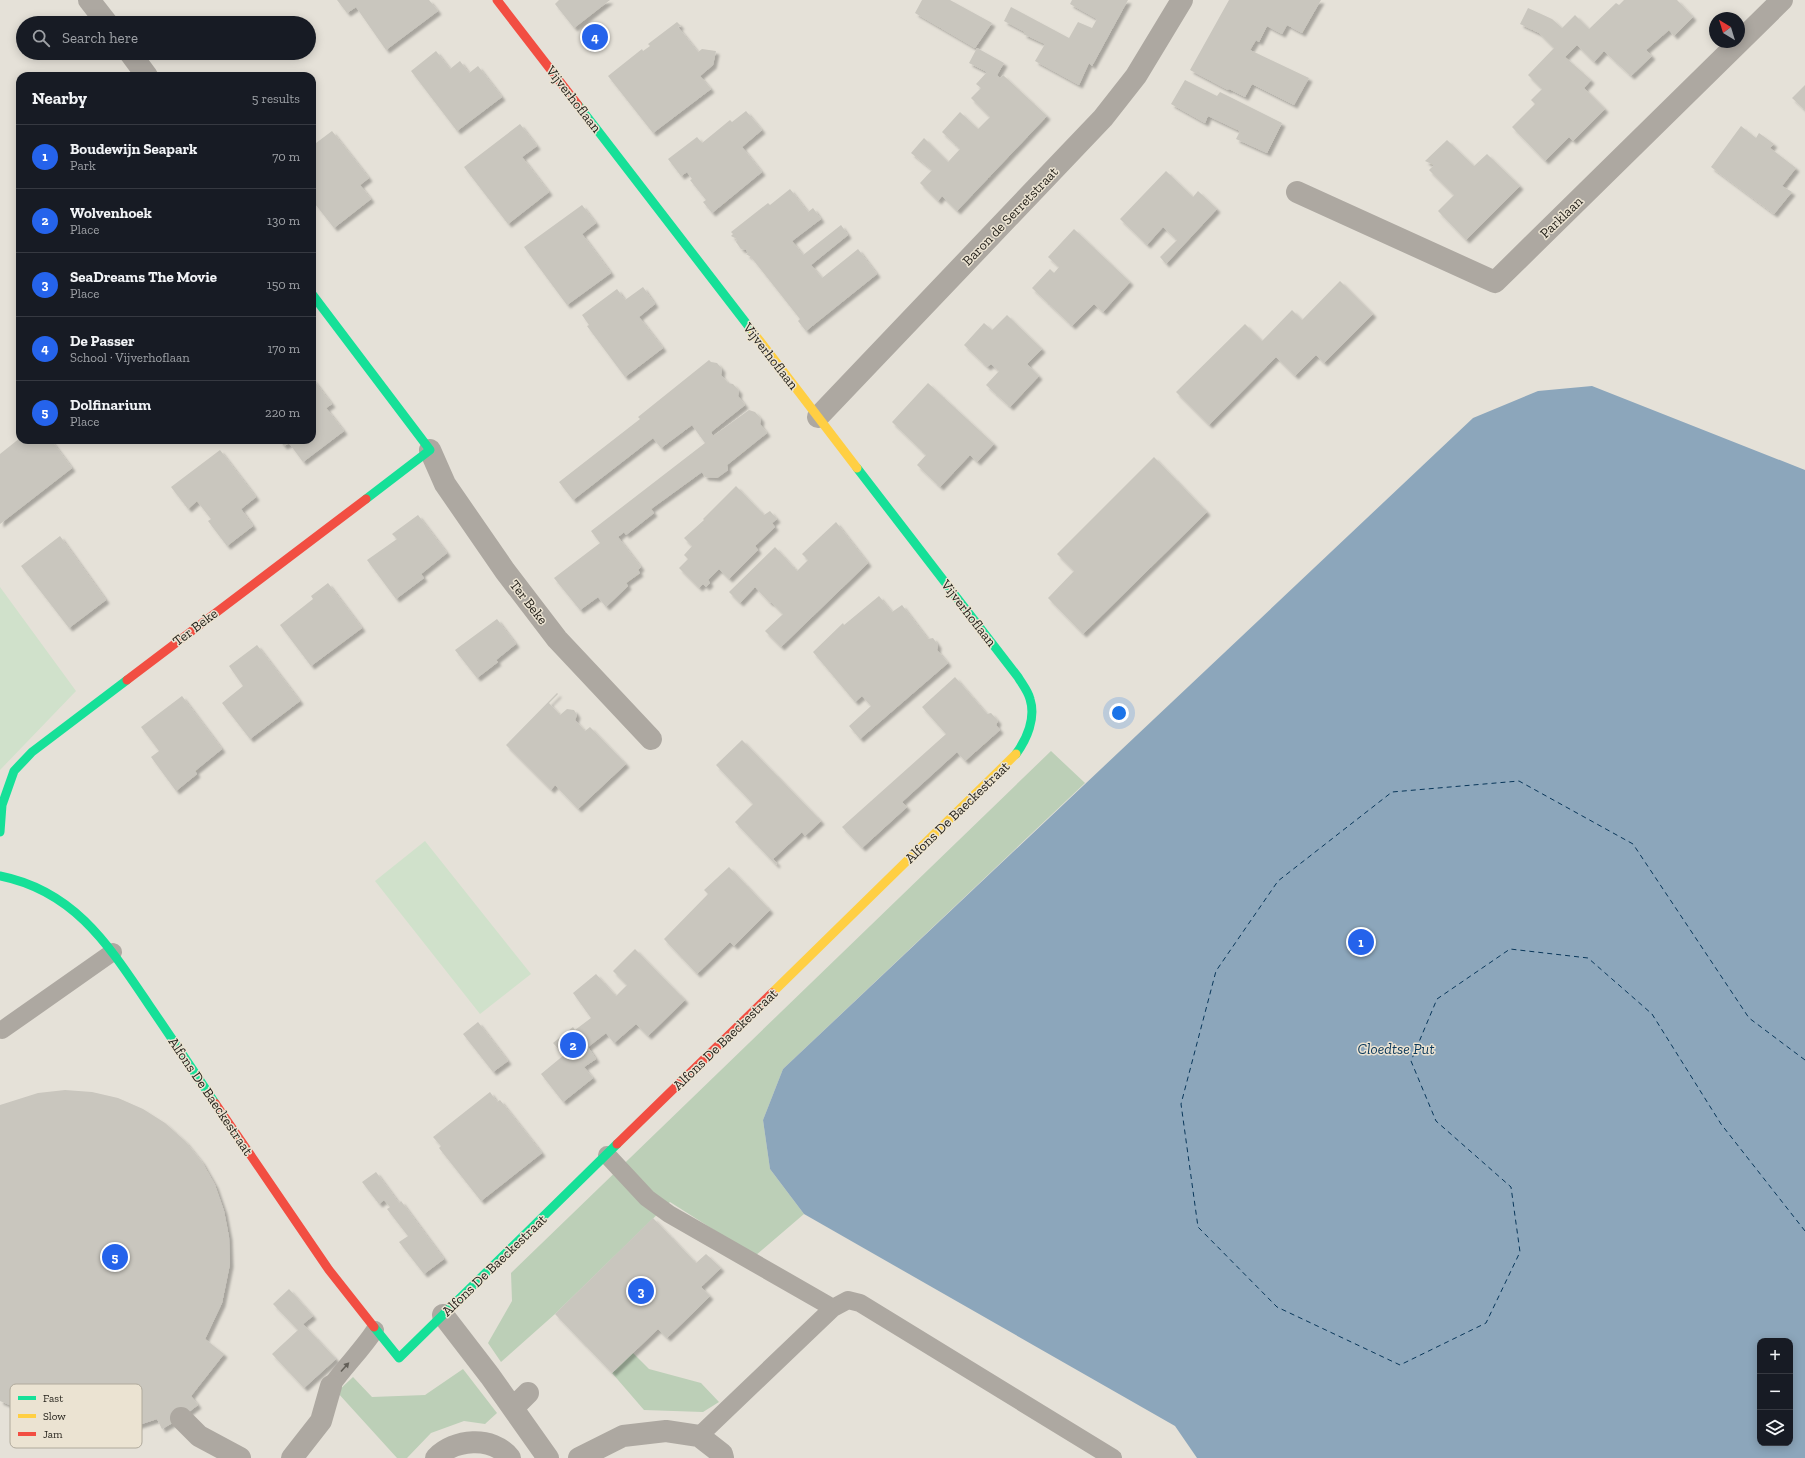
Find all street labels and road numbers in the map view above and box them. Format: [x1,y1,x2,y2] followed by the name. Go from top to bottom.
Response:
[542,62,605,136] street label: Vijverhoflaan
[959,163,1062,269] street label: Baron de Serretstraat
[1536,193,1586,242] street label: Parklaan
[739,319,802,393] street label: Vijverhoflaan
[937,576,1000,650] street label: Vijverhoflaan
[506,577,552,628] street label: Ter Beke
[169,605,221,650] street label: Ter Beke
[901,757,1014,867] street label: Alfons De Baeckestraat
[669,984,782,1094] street label: Alfons De Baeckestraat
[165,1034,257,1159] street label: Alfons De Baeckestraat
[438,1210,551,1320] street label: Alfons De Baeckestraat

